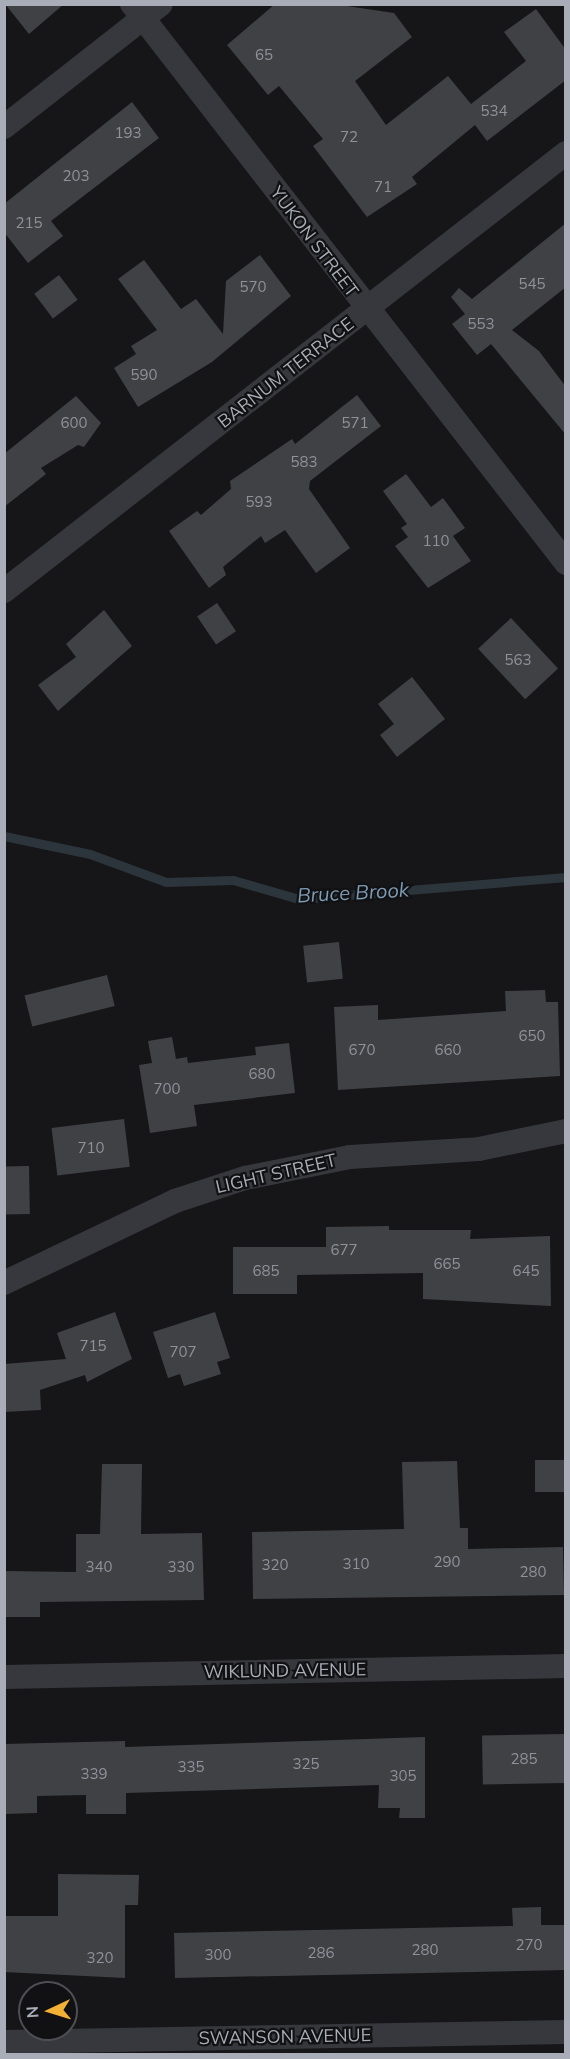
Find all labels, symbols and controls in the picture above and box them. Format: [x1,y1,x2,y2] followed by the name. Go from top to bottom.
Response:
[255,46,273,64] house number: 65
[481,102,507,120] house number: 534
[115,124,141,142] house number: 193
[340,128,358,146] house number: 72
[63,167,89,185] house number: 203
[374,178,392,196] house number: 71
[265,182,363,302] street label: YUKON STREET
[16,214,42,232] house number: 215
[519,275,545,293] house number: 545
[240,278,266,296] house number: 570
[214,313,358,433] street label: BARNUM TERRACE
[468,315,494,333] house number: 553
[131,366,157,384] house number: 590
[61,414,87,432] house number: 600
[342,414,368,432] house number: 571
[291,453,317,471] house number: 583
[246,493,272,511] house number: 593
[423,532,449,550] house number: 110
[505,651,531,669] house number: 563
[296,877,410,907] water label: Bruce Brook
[519,1027,545,1045] house number: 650
[349,1041,375,1059] house number: 670
[435,1041,461,1059] house number: 660
[249,1065,275,1083] house number: 680
[154,1080,180,1098] house number: 700
[78,1139,104,1157] house number: 710
[214,1150,338,1198] street label: LIGHT STREET
[331,1241,357,1259] house number: 677
[434,1255,460,1273] house number: 665
[253,1262,279,1280] house number: 685
[513,1262,539,1280] house number: 645
[80,1337,106,1355] house number: 715
[170,1343,196,1361] house number: 707
[434,1553,460,1571] house number: 290
[343,1555,369,1573] house number: 310
[262,1556,288,1574] house number: 320
[86,1558,112,1576] house number: 340
[168,1558,194,1576] house number: 330
[520,1563,546,1581] house number: 280
[203,1659,367,1683] street label: WIKLUND AVENUE
[511,1750,537,1768] house number: 285
[293,1755,319,1773] house number: 325
[178,1758,204,1776] house number: 335
[81,1765,107,1783] house number: 339
[390,1767,416,1785] house number: 305
[516,1936,542,1954] house number: 270
[412,1941,438,1959] house number: 280
[308,1944,334,1962] house number: 286
[205,1946,231,1964] house number: 300
[87,1949,113,1967] house number: 320
[18,1981,78,2041] north arrow
[22,2005,42,2019] text: N
[199,2025,371,2049] street label: SWANSON AVENUE

